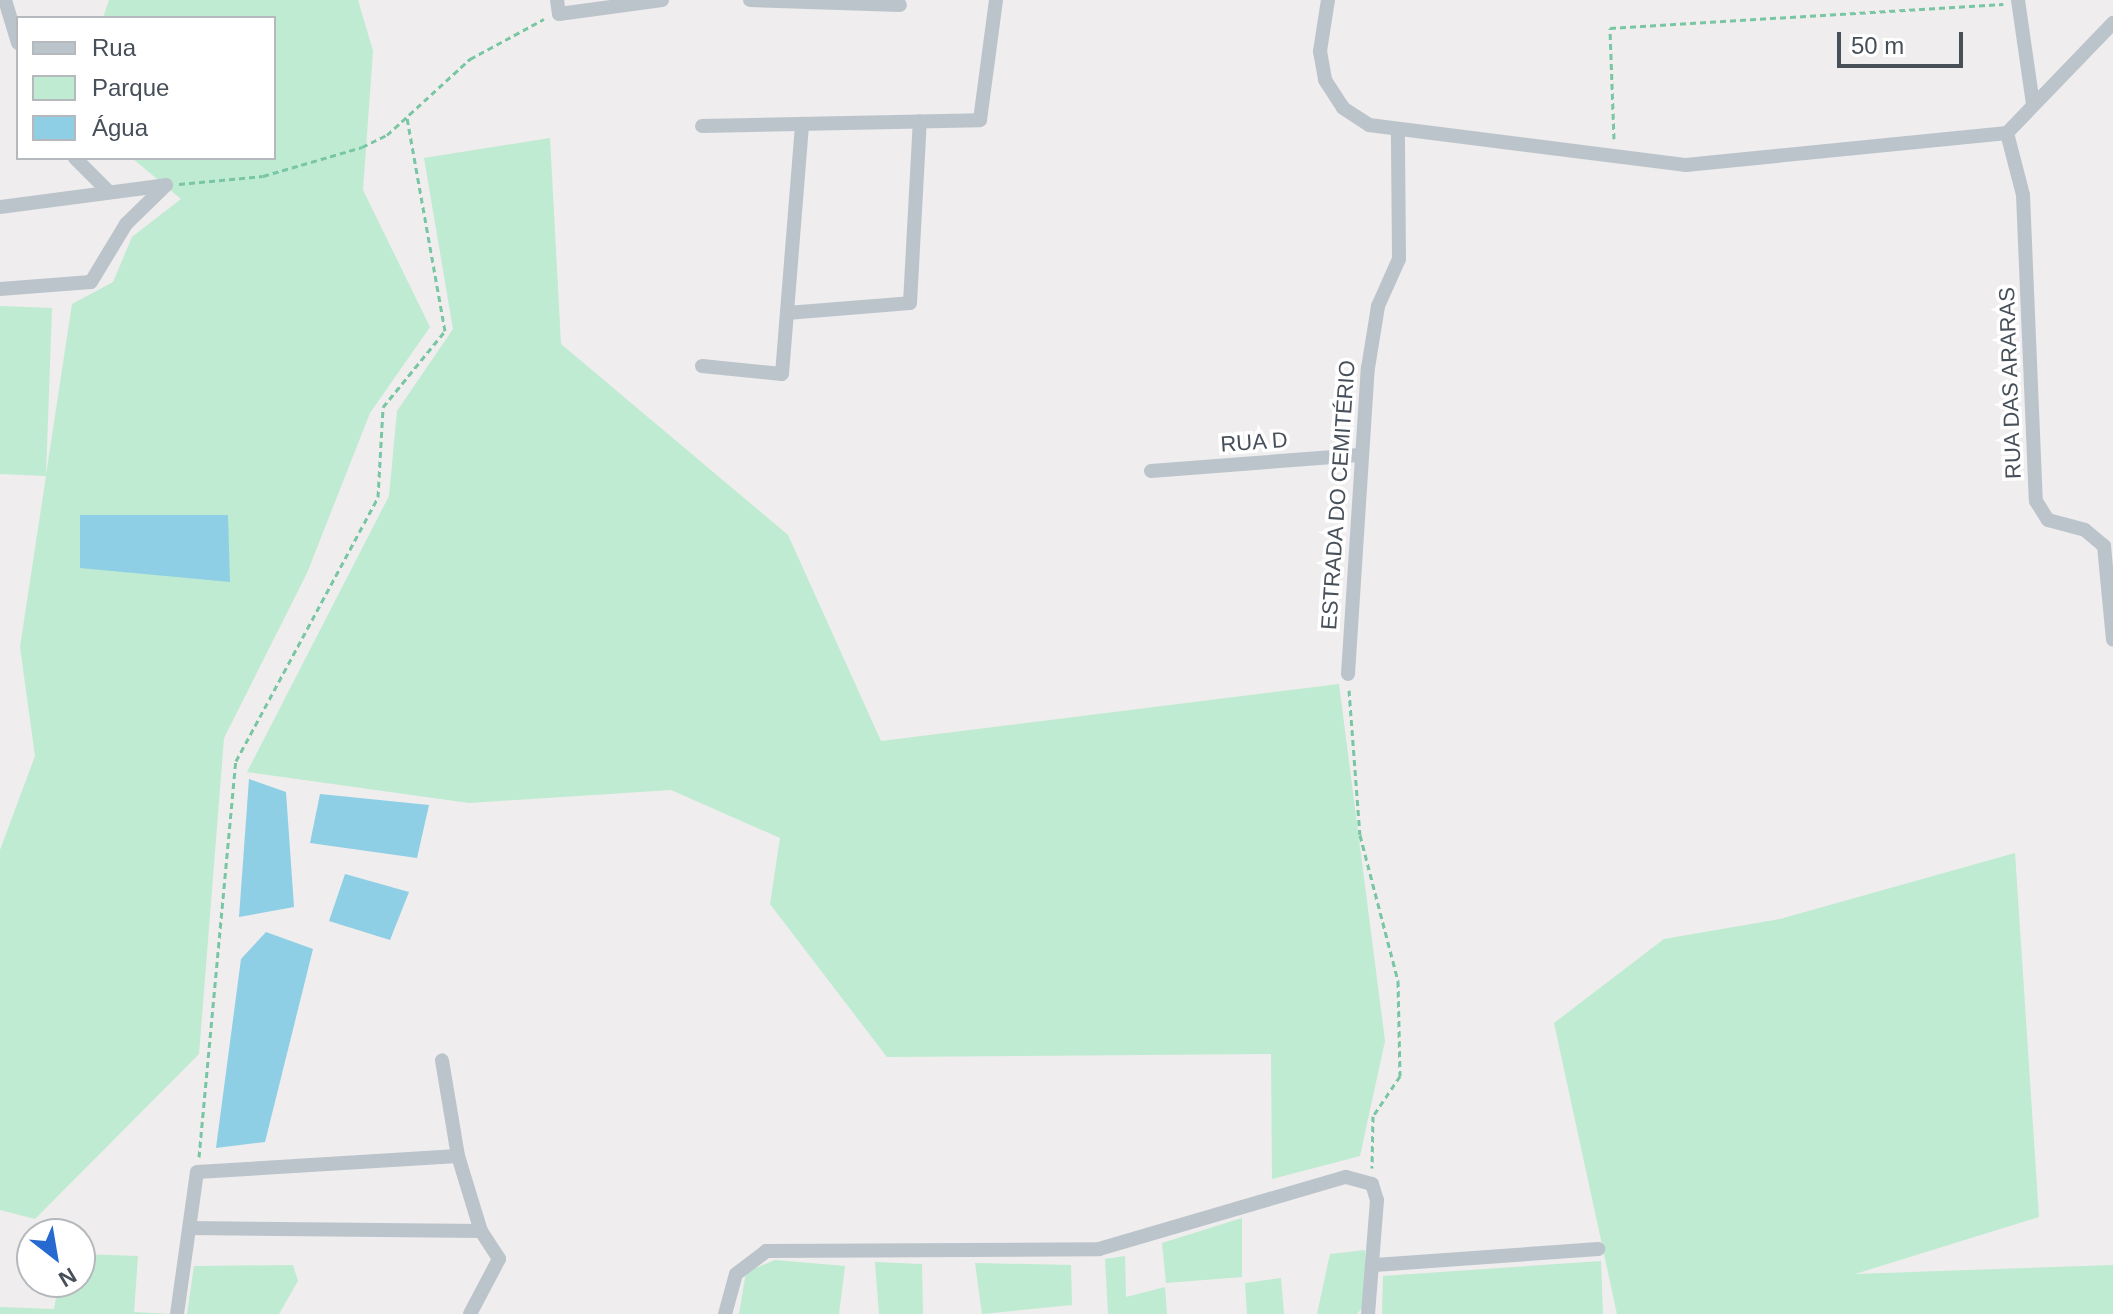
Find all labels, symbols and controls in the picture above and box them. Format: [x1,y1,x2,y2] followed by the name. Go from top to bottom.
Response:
[16,16,276,160] legend
[1841,16,1967,66] scale bar
[1851,32,1904,59] text: 50 m
[92,34,136,61] text: Rua
[92,74,169,101] text: Parque
[92,114,148,141] text: Água
[1993,285,2027,481] street label: RUA DAS ARARAS
[1315,359,1361,631] street label: ESTRADA DO CEMITÉRIO
[1219,426,1289,458] street label: RUA D
[16,1218,96,1298] north arrow
[54,1262,81,1292] text: N

